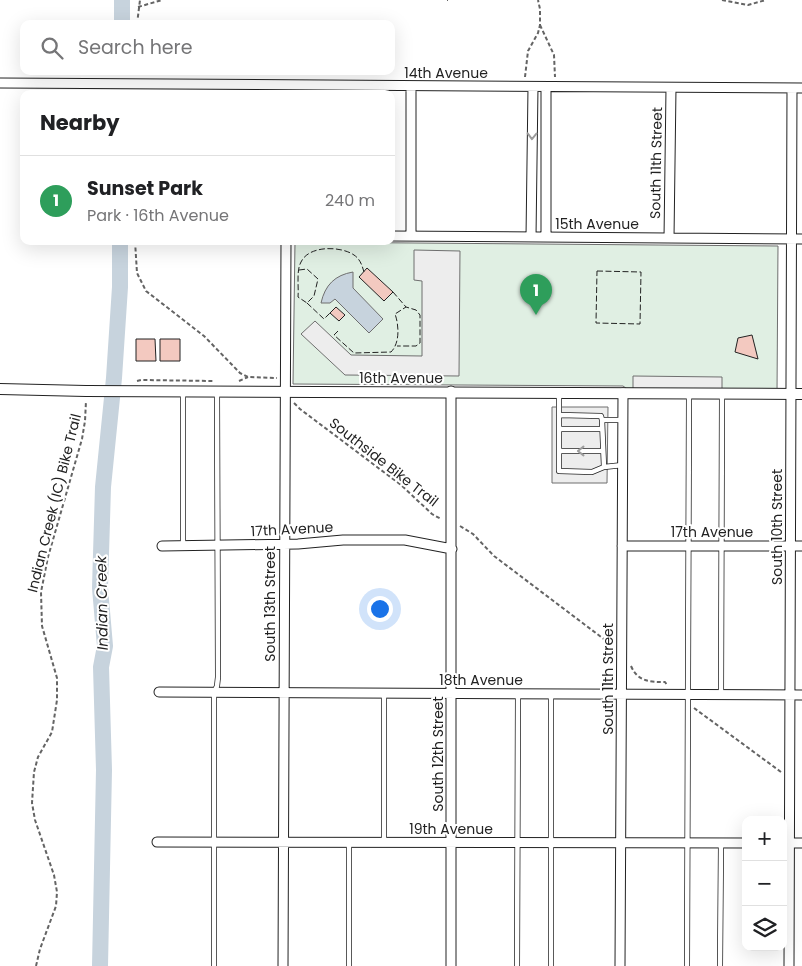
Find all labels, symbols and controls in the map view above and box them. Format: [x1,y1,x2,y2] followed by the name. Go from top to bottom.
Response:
[20,20,395,75] search box
[38,34,66,62] icon: search
[78,34,192,61] text: Search here
[404,63,488,83] street label: 14th Avenue
[645,107,667,219] street label: South 11th Street
[40,108,120,137] text: Nearby
[527,132,537,140] one-way arrow
[87,175,203,202] text: Sunset Park
[53,189,59,212] text: 1
[325,189,375,212] text: 240 m
[87,204,229,227] text: Park · 16th Avenue
[555,214,639,234] street label: 15th Avenue
[520,274,552,315] pin: 1
[359,368,443,388] street label: 16th Avenue
[22,412,86,594] street label: Indian Creek (IC) Bike Trail
[325,413,443,511] street label: Southside Bike Trail
[577,446,584,456] one-way arrow
[767,469,787,585] street label: South 10th Street
[250,517,334,541] street label: 17th Avenue
[671,522,754,542] street label: 17th Avenue
[260,546,280,662] street label: South 13th Street
[90,554,113,651] water label: Indian Creek
[367,596,393,622] your location
[598,623,618,735] street label: South 11th Street
[439,670,523,690] street label: 18th Avenue
[428,696,448,812] street label: South 12th Street
[742,816,787,951] map controls
[742,816,787,861] button: +
[409,819,493,839] street label: 19th Avenue
[742,861,787,906] button: −
[742,906,787,951] button: layers

